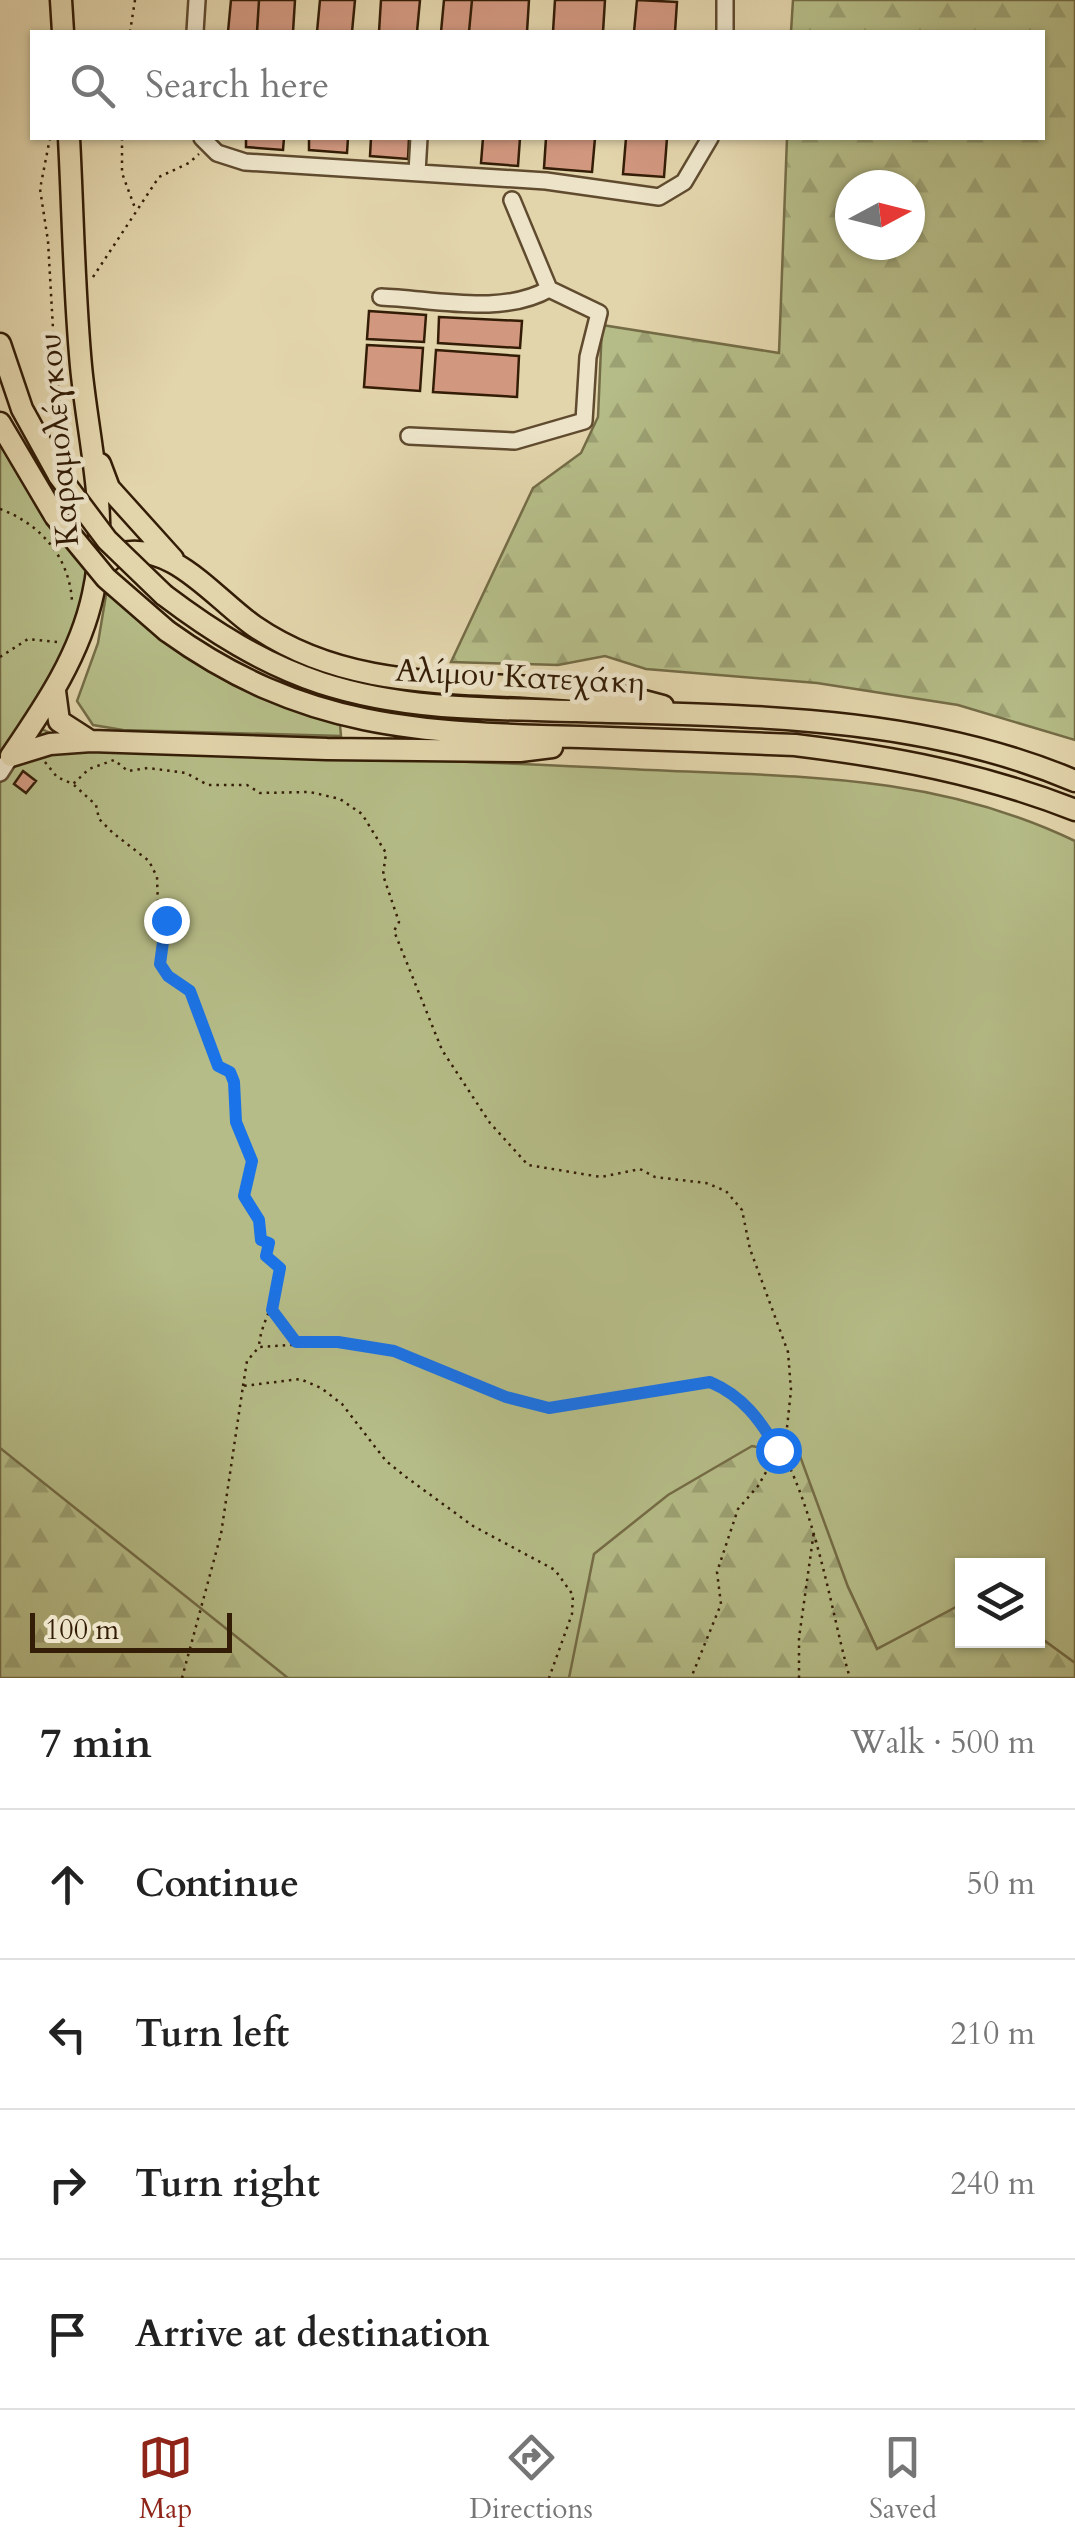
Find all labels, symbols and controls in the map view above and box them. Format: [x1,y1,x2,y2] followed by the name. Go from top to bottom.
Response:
[30,30,1045,140] search box
[65,58,120,113] icon: search
[145,59,329,111] text: Search here
[835,170,925,260] north arrow
[28,331,90,548] street label: Καραμολέγκου
[394,648,646,705] street label: Αλίμου Κατεχάκη
[144,898,190,944] route end
[756,1428,802,1474] route start
[955,1558,1045,1648] map controls
[955,1558,1045,1648] button: layers
[30,1608,232,1652] scale bar
[45,1611,119,1649] text: 100 m
[40,1715,152,1772] text: 7 min
[850,1721,1035,1765] text: Walk · 500 m
[40,1857,95,1912] icon: ahead
[135,1858,299,1910] text: Continue
[967,1862,1035,1906] text: 50 m
[40,2007,95,2062] icon: left
[135,2008,289,2060] text: Turn left
[950,2012,1035,2056] text: 210 m
[40,2157,95,2212] icon: right
[135,2158,320,2210] text: Turn right
[950,2162,1035,2206] text: 240 m
[40,2307,95,2362] icon: arrive
[135,2308,490,2360] text: Arrive at destination
[138,2430,193,2528] tab: Map
[469,2430,593,2528] tab: Directions
[869,2430,937,2528] tab: Saved

